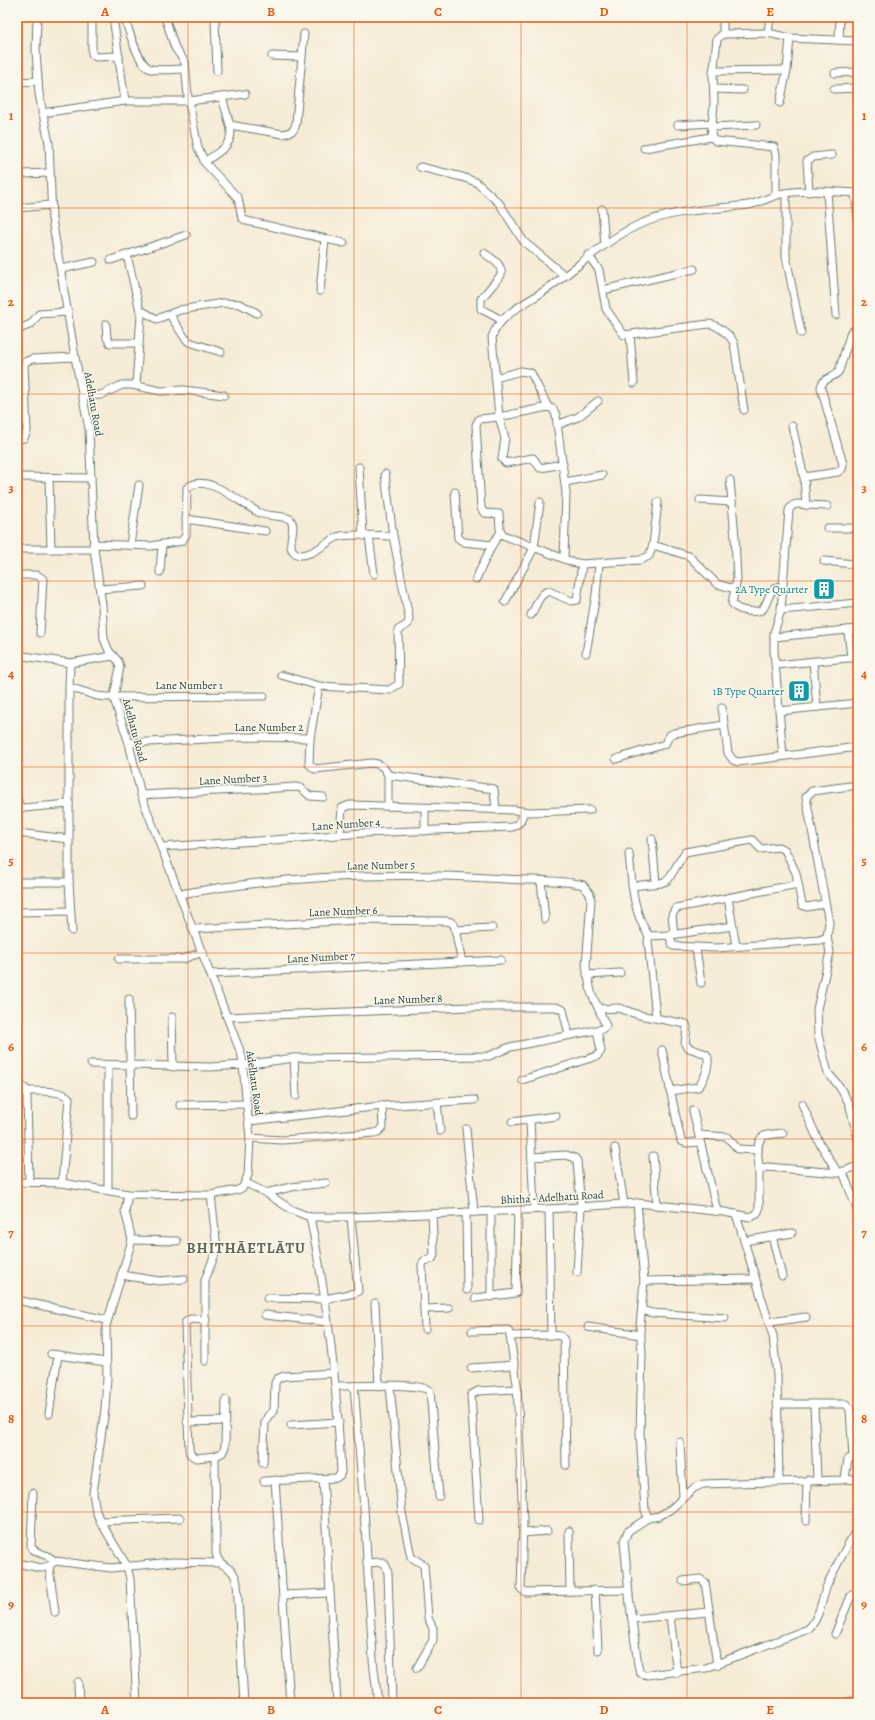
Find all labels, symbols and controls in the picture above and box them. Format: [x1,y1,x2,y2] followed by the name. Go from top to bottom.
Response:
[100,3,110,20] text: A
[267,3,275,20] text: B
[434,3,442,20] text: C
[599,3,609,20] text: D
[766,3,774,20] text: E
[9,107,14,124] text: 1
[862,107,867,124] text: 1
[8,293,15,310] text: 2
[861,293,868,310] text: 2
[80,370,107,438] street label: Adelhatu Road
[8,479,14,496] text: 3
[861,479,867,496] text: 3
[811,576,837,602] building icon: 2A Type Quarter
[735,582,808,597] place label: 2A Type Quarter
[8,665,14,682] text: 4
[861,665,867,682] text: 4
[155,678,223,693] street label: Lane Number 1
[786,678,812,704] building icon: 1B Type Quarter
[712,684,784,699] place label: 1B Type Quarter
[119,696,150,764] street label: Adelhatu Road
[235,720,303,735] street label: Lane Number 2
[199,770,268,789] street label: Lane Number 3
[311,815,381,834] street label: Lane Number 4
[8,852,14,869] text: 5
[861,852,867,869] text: 5
[347,857,416,874] street label: Lane Number 5
[308,903,378,920] street label: Lane Number 6
[286,948,356,967] street label: Lane Number 7
[373,991,443,1008] street label: Lane Number 8
[8,1038,14,1055] text: 6
[861,1038,867,1055] text: 6
[242,1049,266,1117] street label: Adelhatu Road
[500,1187,604,1208] street label: Bhitha - Adelhatu Road
[8,1224,14,1241] text: 7
[861,1224,867,1241] text: 7
[186,1238,306,1258] district label: BHITHĀETLĀTU
[8,1410,14,1427] text: 8
[861,1410,867,1427] text: 8
[8,1596,14,1613] text: 9
[861,1596,867,1613] text: 9
[100,1701,110,1718] text: A
[267,1701,275,1718] text: B
[434,1701,442,1718] text: C
[599,1701,609,1718] text: D
[766,1701,774,1718] text: E

